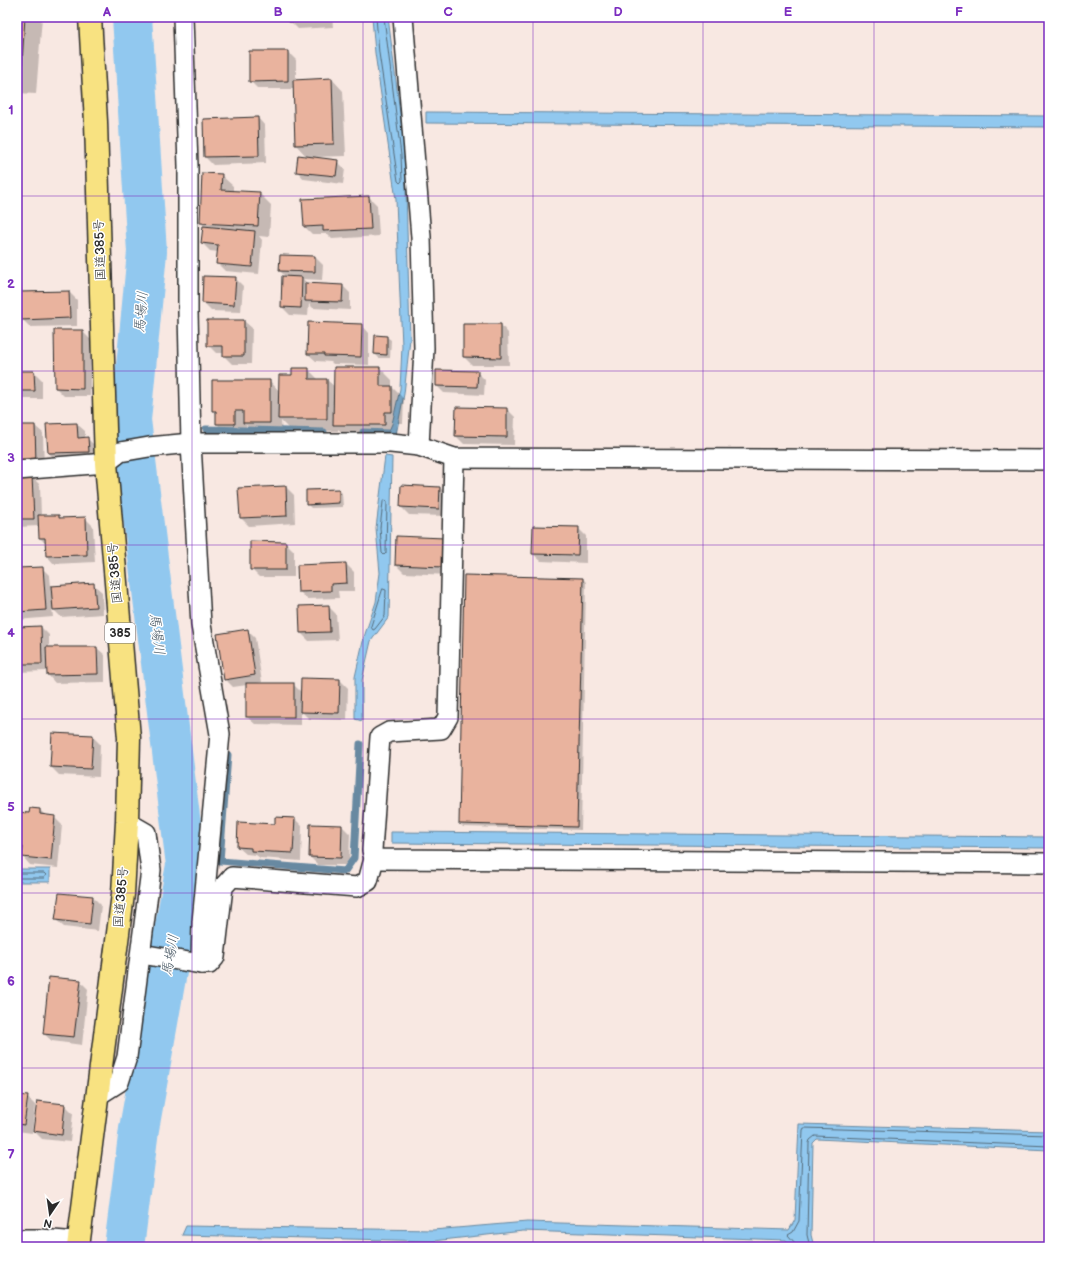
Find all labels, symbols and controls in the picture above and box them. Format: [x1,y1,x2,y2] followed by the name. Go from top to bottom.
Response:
[102,4,111,20] text: A
[273,4,283,20] text: B
[443,4,453,20] text: C
[613,4,623,20] text: D
[784,4,793,20] text: E
[955,4,963,20] text: F
[8,102,14,118] text: 1
[91,219,109,281] street label: 国道385号
[7,276,15,292] text: 2
[131,290,151,334] water label: 馬場川
[7,450,15,466] text: 3
[104,541,126,605] street label: 国道385号
[146,612,168,656] water label: 馬場川
[105,623,135,643] road number: 385
[7,625,15,641] text: 4
[7,799,15,815] text: 5
[110,865,132,929] street label: 国道385号
[158,933,182,977] water label: 馬場川
[7,973,15,989] text: 6
[7,1147,15,1163] text: 7
[30,1194,70,1234] north arrow
[42,1216,53,1231] text: N

